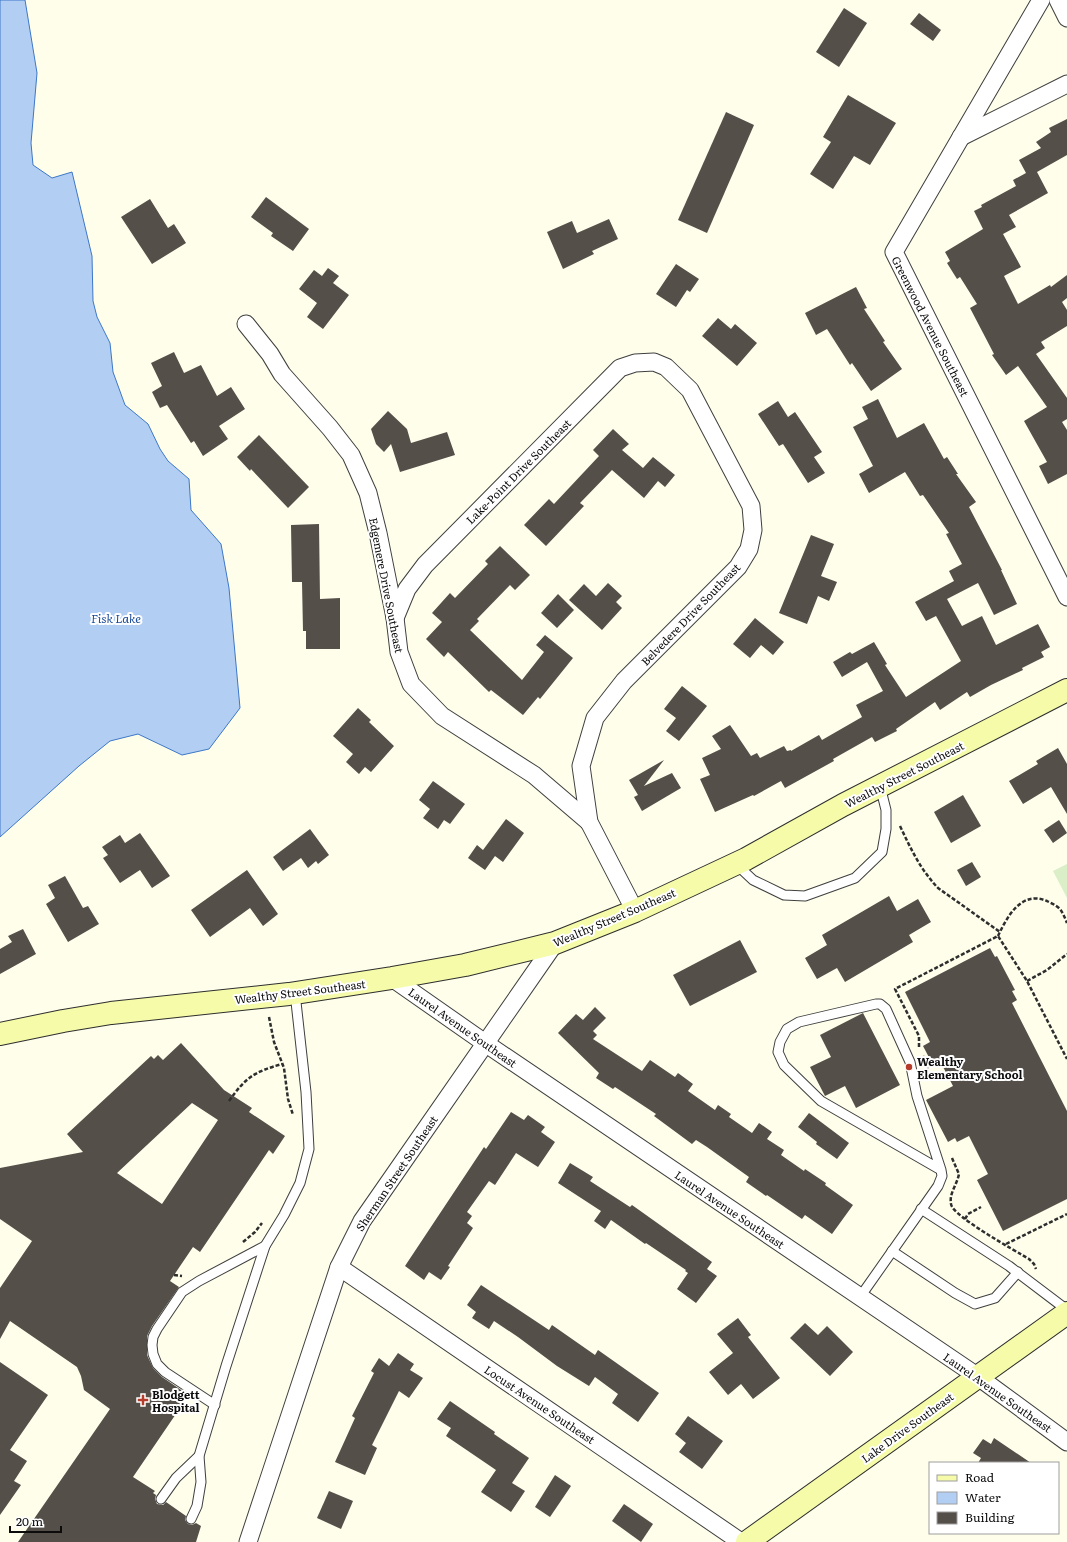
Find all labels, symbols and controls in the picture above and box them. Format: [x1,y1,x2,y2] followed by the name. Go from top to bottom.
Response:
[889,253,974,399] street label: Greenwood Avenue Southeast
[462,415,574,527] street label: Lake-Point Drive Southeast
[366,516,408,655] street label: Edgemere Drive Southeast
[637,559,744,669] street label: Belvedere Drive Southeast
[91,609,141,627] water label: Fisk Lake
[842,737,967,811] street label: Wealthy Street Southeast
[550,884,678,950] street label: Wealthy Street Southeast
[234,975,367,1007] street label: Wealthy Street Southeast
[406,983,521,1071] street label: Laurel Avenue Southeast
[917,1053,1022,1082] place label: Wealthy Elementary School
[904,1062,914,1072] marker: Wealthy Elementary School
[351,1112,441,1234] street label: Sherman Street Southeast
[672,1166,788,1252] street label: Laurel Avenue Southeast
[941,1348,1056,1436] street label: Laurel Avenue Southeast
[481,1361,599,1447] street label: Locust Avenue Southeast
[152,1386,200,1415] place label: Blodgett Hospital
[858,1388,957,1466] street label: Lake Drive Southeast
[137,1394,149,1406] marker: Blodgett Hospital
[929,1462,1059,1534] legend
[965,1468,995,1486] text: Road
[965,1488,1001,1506] text: Water
[10,1508,61,1534] scale bar
[965,1508,1015,1526] text: Building
[16,1512,43,1530] text: 20 m

